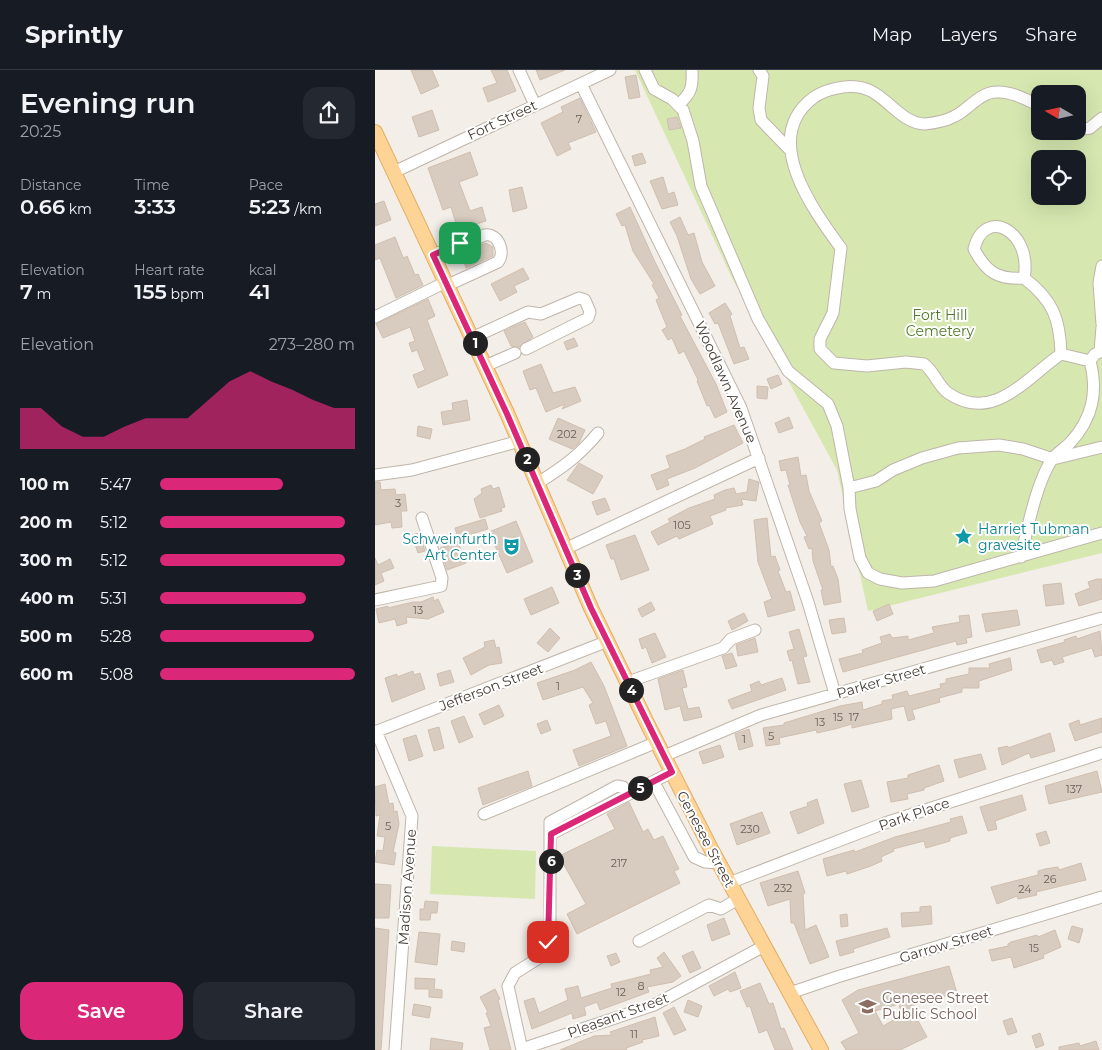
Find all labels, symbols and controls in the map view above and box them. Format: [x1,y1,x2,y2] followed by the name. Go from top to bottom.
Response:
[25,20,123,49] text: Sprintly
[872,24,912,46] text: Map
[940,24,997,46] text: Layers
[1025,24,1077,46] text: Share
[1031,85,1086,140] north arrow
[1031,85,1086,205] map controls
[20,86,195,120] text: Evening run
[303,87,355,139] button: share
[464,96,540,144] street label: Fort Street
[576,112,582,126] house number: 7
[20,122,61,141] text: 20:25
[1031,150,1086,205] button: locate
[20,176,82,194] text: Distance
[134,176,169,194] text: Time
[249,176,283,194] text: Pace
[20,194,65,219] text: 0.66
[134,194,176,219] text: 3:33
[249,194,291,219] text: 5:23
[65,200,92,218] text: km
[291,200,322,218] text: /km
[439,222,481,264] pin
[446,229,474,257] icon: arrive
[20,261,85,279] text: Elevation
[134,261,205,279] text: Heart rate
[249,261,277,279] text: kcal
[20,279,33,304] text: 7
[134,279,167,304] text: 155
[249,279,270,304] text: 41
[33,285,51,303] text: m
[167,285,204,303] text: bpm
[906,306,975,340] park label: Fort Hill Cemetery
[691,318,761,446] street label: Woodlawn Avenue
[463,330,487,356] pin: 1
[473,334,478,352] text: 1
[20,335,94,354] text: Elevation
[269,335,355,354] text: 273–280 m
[557,427,577,441] house number: 202
[515,446,539,472] pin: 2
[523,450,532,468] text: 2
[20,475,69,494] text: 100 m
[100,475,132,494] text: 5:47
[395,496,401,510] house number: 3
[20,513,72,532] text: 200 m
[100,513,127,532] text: 5:12
[673,518,691,532] house number: 105
[978,520,1090,554] place label: Harriet Tubman gravesite
[954,527,974,547] place icon: Harriet Tubman gravesite
[402,530,497,564] place label: Schweinfurth Art Center
[501,537,521,557] theatre icon: Schweinfurth Art Center
[20,551,73,570] text: 300 m
[100,551,127,570] text: 5:12
[565,562,589,588] pin: 3
[573,566,582,584] text: 3
[20,589,74,608] text: 400 m
[100,589,127,608] text: 5:31
[413,603,423,617] house number: 13
[20,627,73,646] text: 500 m
[100,627,132,646] text: 5:28
[436,659,546,715] street label: Jefferson Street
[834,660,928,702] street label: Parker Street
[20,665,73,684] text: 600 m
[100,665,133,684] text: 5:08
[619,678,643,702] pin: 4
[556,679,560,693] house number: 1
[627,681,636,699] text: 4
[833,710,843,724] house number: 15
[849,710,859,724] house number: 17
[815,715,825,729] house number: 13
[768,729,774,743] house number: 5
[742,732,746,746] house number: 1
[627,776,653,800] pin: 5
[636,779,645,797] text: 5
[1066,782,1082,796] house number: 137
[673,788,739,891] street label: Genesee Street
[876,793,952,835] street label: Park Place
[385,819,391,833] house number: 5
[740,822,760,836] house number: 230
[394,828,420,946] street label: Madison Avenue
[539,848,563,874] pin: 6
[547,852,556,870] text: 6
[611,856,627,870] house number: 217
[1044,872,1057,886] house number: 26
[774,881,792,895] house number: 232
[1018,882,1032,896] house number: 24
[527,921,569,963] pin
[897,921,995,967] street label: Garrow Street
[534,928,562,956] icon: check
[1029,941,1039,955] house number: 15
[637,979,645,993] house number: 8
[20,982,183,1040] button: Save
[193,982,355,1040] button: Share
[616,985,626,999] house number: 12
[565,988,671,1042] street label: Pleasant Street
[882,989,989,1023] place label: Genesee Street Public School
[858,996,878,1016] school or university icon: Genesee Street Public School
[630,1027,638,1041] house number: 11

